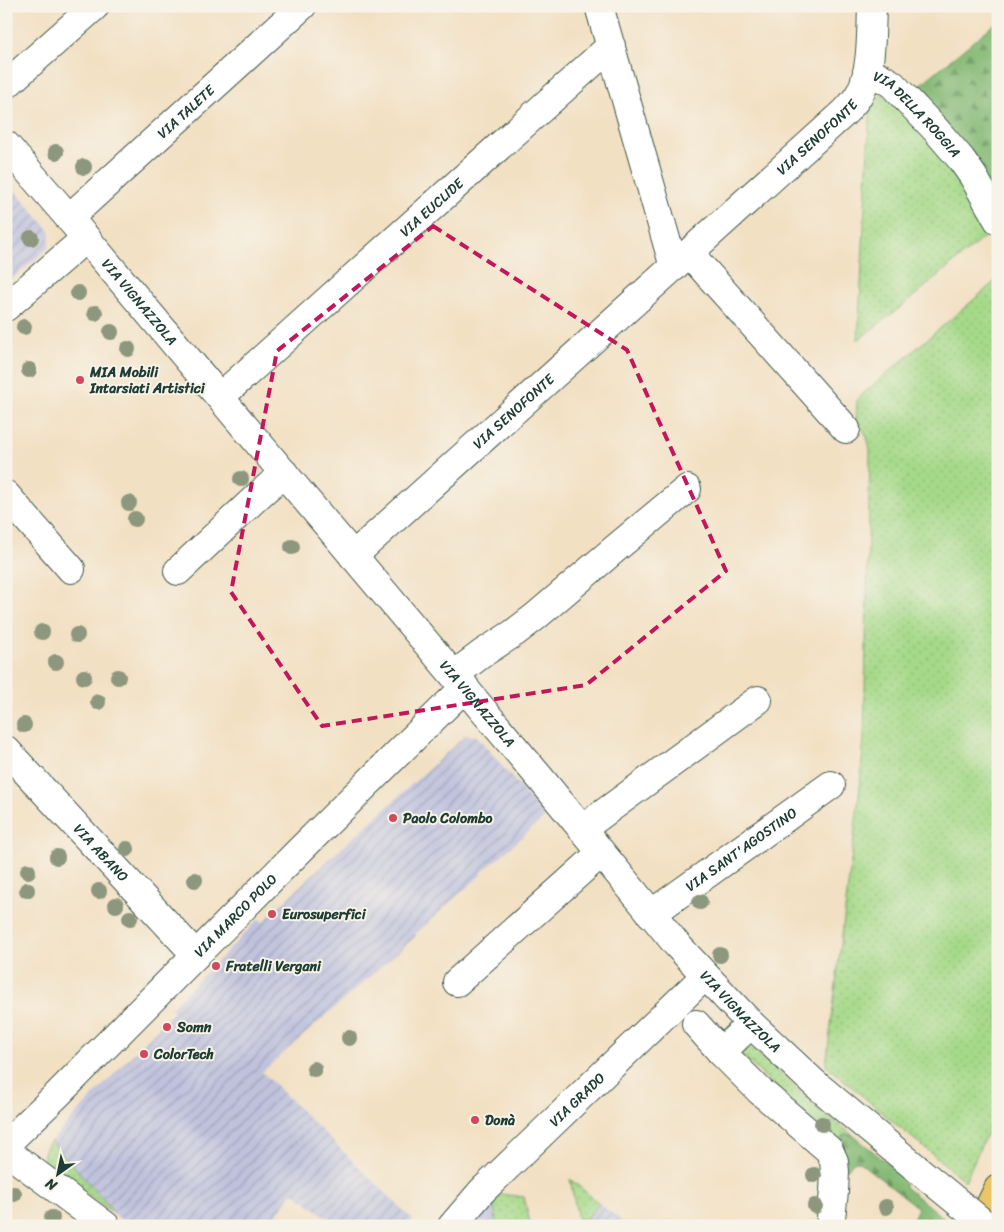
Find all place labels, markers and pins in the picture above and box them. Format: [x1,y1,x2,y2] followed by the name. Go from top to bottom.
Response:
[89,360,206,401] place label: MIA Mobili Intarsiati Artistici
[74,374,86,386] marker: MIA Mobili Intarsiati Artistici
[403,806,493,831] place label: Paolo Colombo
[387,812,399,824] marker: Paolo Colombo
[282,902,367,927] place label: Eurosuperfici
[266,908,278,920] marker: Eurosuperfici
[225,954,322,979] place label: Fratelli Vergani
[210,960,222,972] marker: Fratelli Vergani
[176,1015,212,1040] place label: Somn
[161,1021,173,1033] marker: Somn
[153,1042,215,1067] place label: ColorTech
[138,1048,150,1060] marker: ColorTech
[485,1108,515,1133] place label: Donà
[469,1114,481,1126] marker: Donà

